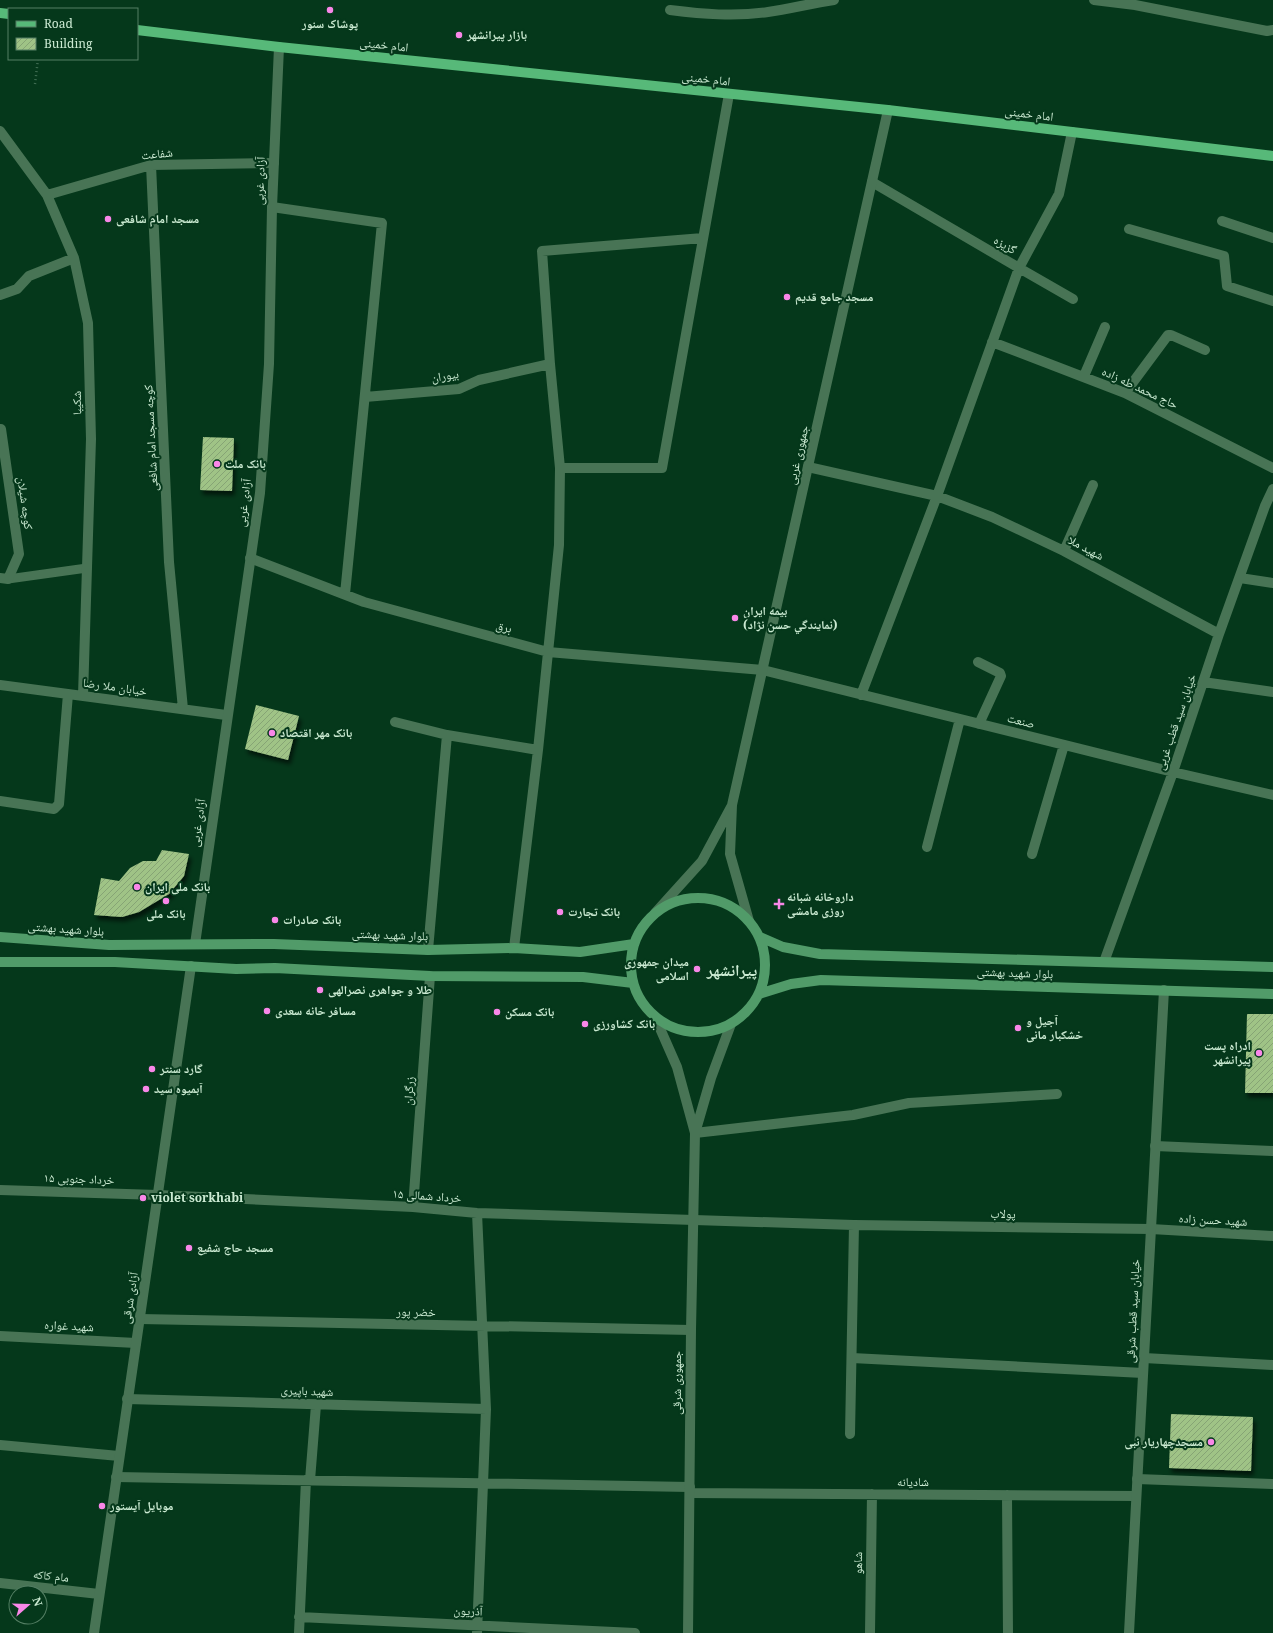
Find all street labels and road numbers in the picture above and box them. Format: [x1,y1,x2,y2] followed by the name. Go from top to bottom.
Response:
[359,33,409,56] street label: امام خمینی
[681,67,731,90] street label: امام خمینی
[1004,102,1055,125] street label: امام خمینی
[140,143,174,164] street label: شفاعت
[250,156,269,205] street label: آزادی غربی
[991,231,1020,258] street label: گزیزه
[1099,362,1182,413] street label: حاج محمد طه زاده
[430,365,460,386] street label: بیوران
[139,384,162,492] street label: کوچه مسجد امام شافعی
[68,391,85,415] street label: شکیبا
[782,423,813,486] street label: جمهوری غربی
[13,475,38,531] street label: کوچه شیلان
[232,477,255,528] street label: آزادی غربی
[1065,531,1107,564] street label: شهید ملا
[494,616,514,637] street label: برق
[1151,671,1200,772] street label: خیابان سید قطب غربی
[82,674,149,699] street label: خیابان ملا رضا
[1006,709,1037,732] street label: صنعت
[186,797,209,848] street label: آزادی غربی
[27,917,105,940] street label: بلوار شهید بهشتی
[352,925,429,944] street label: بلوار شهید بهشتی
[977,963,1054,982] street label: بلوار شهید بهشتی
[399,1076,418,1106] street label: زرگران
[43,1169,115,1188] street label: ۱۵ خرداد جنوبی
[392,1185,462,1206] street label: ۱۵ خرداد شمالی
[990,1205,1016,1222] street label: پولاب
[1178,1209,1248,1230] street label: شهید حسن زاده
[1121,1258,1144,1363] street label: خیابان سید قطب شرقی
[117,1270,142,1325] street label: آزادی شرقی
[395,1303,436,1320] street label: خضر پور
[44,1316,94,1335] street label: شهید غواره
[668,1351,685,1415] street label: جمهوری شرقی
[280,1381,334,1400] street label: شهید باپیری
[897,1473,929,1490] street label: شادیانه
[849,1551,866,1574] street label: شاهو
[32,1565,70,1586] street label: مام کاکه
[453,1601,484,1620] street label: آذریون

